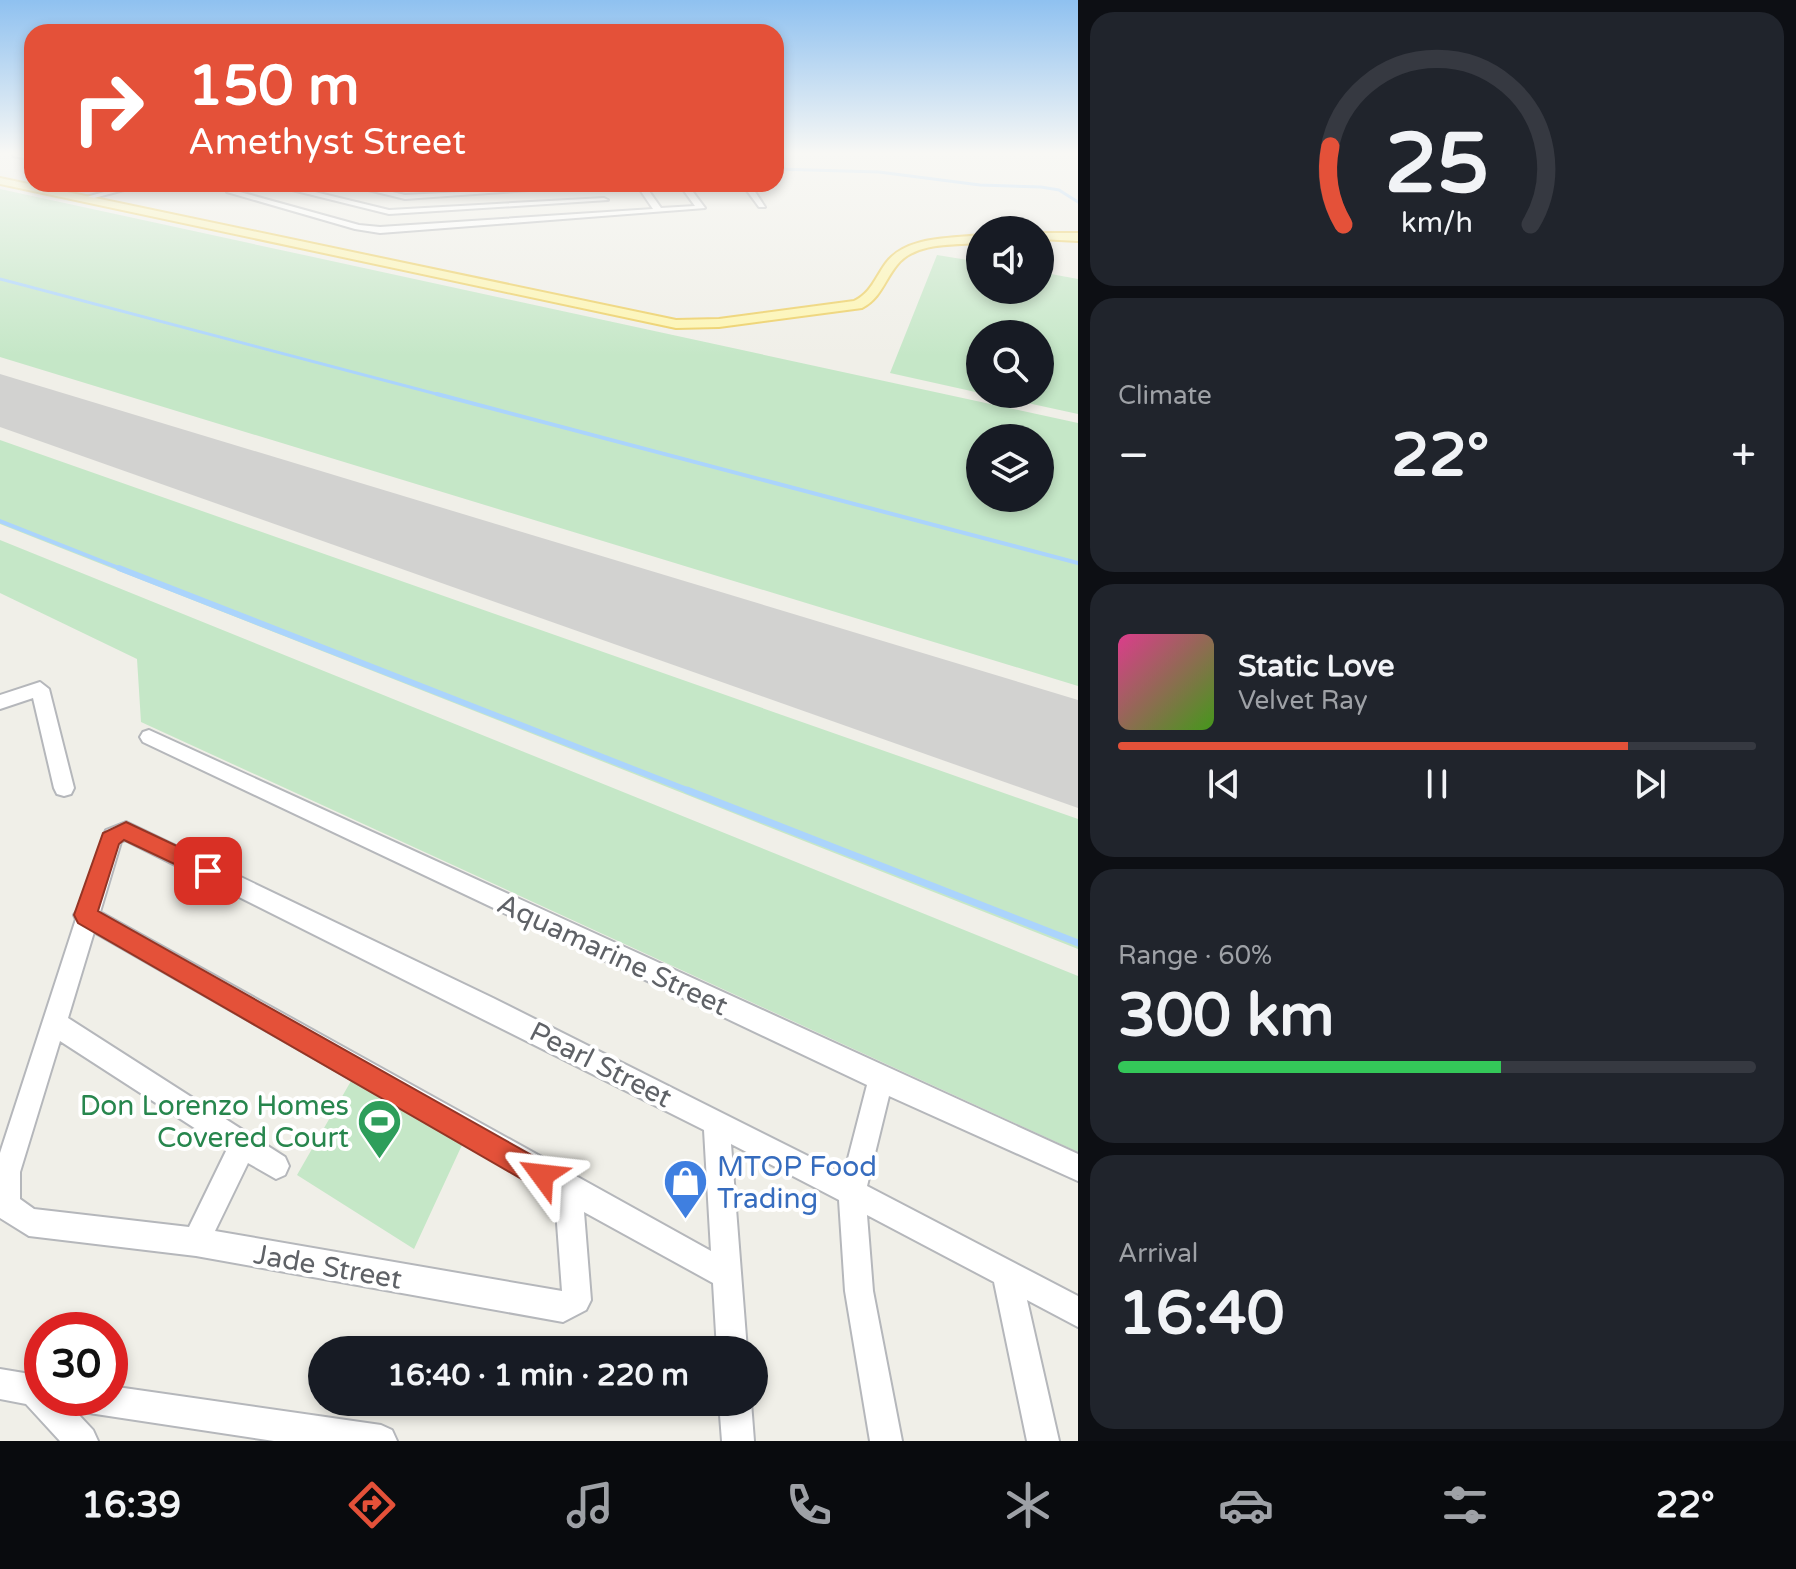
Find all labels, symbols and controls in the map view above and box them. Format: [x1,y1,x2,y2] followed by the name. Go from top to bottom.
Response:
[188,53,359,120] text: 150 m
[56,56,160,160] icon: right
[1385,114,1489,214] text: 25
[188,121,466,164] text: Amethyst Street
[1401,206,1473,240] text: km/h
[966,216,1054,512] map controls
[966,216,1054,304] button: sound
[966,320,1054,408] button: search
[1118,380,1212,411] text: Climate
[1391,420,1489,492] text: 22°
[966,424,1054,512] button: layers
[1118,430,1149,483] text: −
[1731,430,1756,483] text: +
[1238,648,1394,685] text: Static Love
[1238,685,1368,716] text: Velvet Ray
[1202,762,1246,806] icon: previous
[1415,762,1459,806] icon: pause
[1628,762,1672,806] icon: next
[174,837,242,905] pin
[186,849,230,893] icon: arrive
[492,887,733,1023] street label: Aquamarine Street
[1118,940,1272,971] text: Range · 60%
[1118,980,1334,1052] text: 300 km
[524,1015,678,1115] street label: Pearl Street
[80,1089,349,1155] place label: Don Lorenzo Homes Covered Court
[356,1097,404,1160] sports icon: Don Lorenzo Homes Covered Court
[500,1133,584,1217] position arrow
[717,1150,877,1216] place label: MTOP Food Trading
[662,1158,710,1221] shop icon: MTOP Food Trading
[251,1237,405,1297] street label: Jade Street
[1118,1238,1198,1269] text: Arrival
[1118,1278,1284,1350] text: 16:40
[24,1312,128,1416] speed limit sign: 30
[387,1357,689,1394] text: 16:40 · 1 min · 220 m
[344,1477,400,1533] icon: directions
[562,1477,618,1533] icon: music
[781,1477,837,1533] icon: phone
[1000,1477,1056,1533] icon: climate
[1218,1477,1274,1533] icon: car
[1437,1477,1493,1533] icon: filters
[81,1484,181,1527] text: 16:39
[1656,1484,1715,1527] text: 22°

